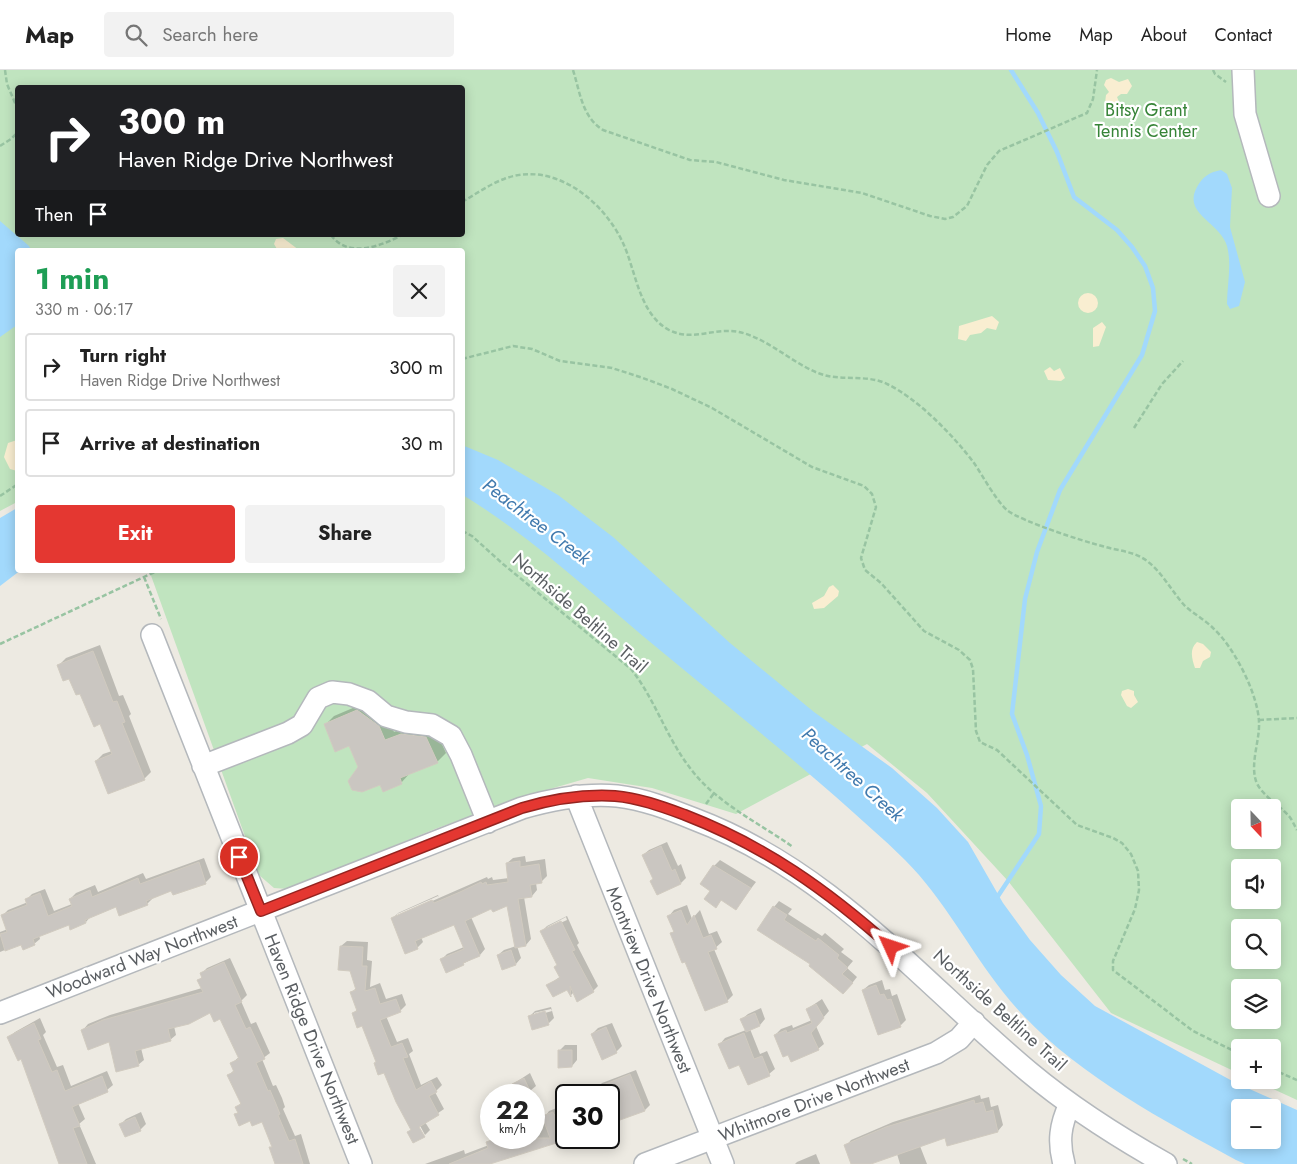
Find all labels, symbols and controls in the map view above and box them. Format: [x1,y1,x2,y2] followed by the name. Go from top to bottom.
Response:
[104,12,454,57] search box
[25,17,74,52] text: Map
[122,21,150,49] icon: search
[162,21,258,48] text: Search here
[1005,22,1051,48] text: Home
[1079,22,1113,48] text: Map
[1141,22,1186,48] text: About
[1214,22,1272,48] text: Contact
[118,97,225,147] text: 300 m
[1095,97,1198,144] park label: Bitsy Grant Tennis Center
[35,105,100,170] icon: right
[118,143,393,175] text: Haven Ridge Drive Northwest
[84,200,112,228] icon: arrive
[35,201,74,228] text: Then
[35,257,109,300] text: 1 min
[393,265,445,317] button: close
[35,298,133,321] text: 330 m · 06:17
[80,342,166,369] text: Turn right
[37,353,65,381] icon: right
[389,354,443,381] text: 300 m
[80,369,280,392] text: Haven Ridge Drive Northwest
[37,429,65,457] icon: arrive
[80,430,260,457] text: Arrive at destination
[401,430,443,457] text: 30 m
[477,472,597,572] water label: Peachtree Creek
[35,505,235,563] button: Exit
[245,505,445,563] button: Share
[507,547,653,679] street label: Northside Beltline Trail
[796,721,910,828] water label: Peachtree Creek
[1231,799,1281,849] north arrow
[1231,799,1281,1149] map controls
[218,836,260,878] pin
[225,843,253,871] icon: arrive
[1231,859,1281,909] button: sound
[600,883,699,1078] street label: Montview Drive Northwest
[42,908,242,1006] street label: Woodward Way Northwest
[1231,919,1281,969] button: search
[864,920,916,972] position arrow
[258,930,366,1149] street label: Haven Ridge Drive Northwest
[927,943,1073,1077] street label: Northside Beltline Trail
[1231,979,1281,1029] button: layers
[1231,1039,1281,1089] button: +
[715,1051,914,1148] street label: Whitmore Drive Northwest
[555,1084,620,1149] speed limit sign: 30
[496,1092,529,1128] text: 22
[1231,1099,1281,1149] button: −
[499,1120,526,1138] text: km/h

